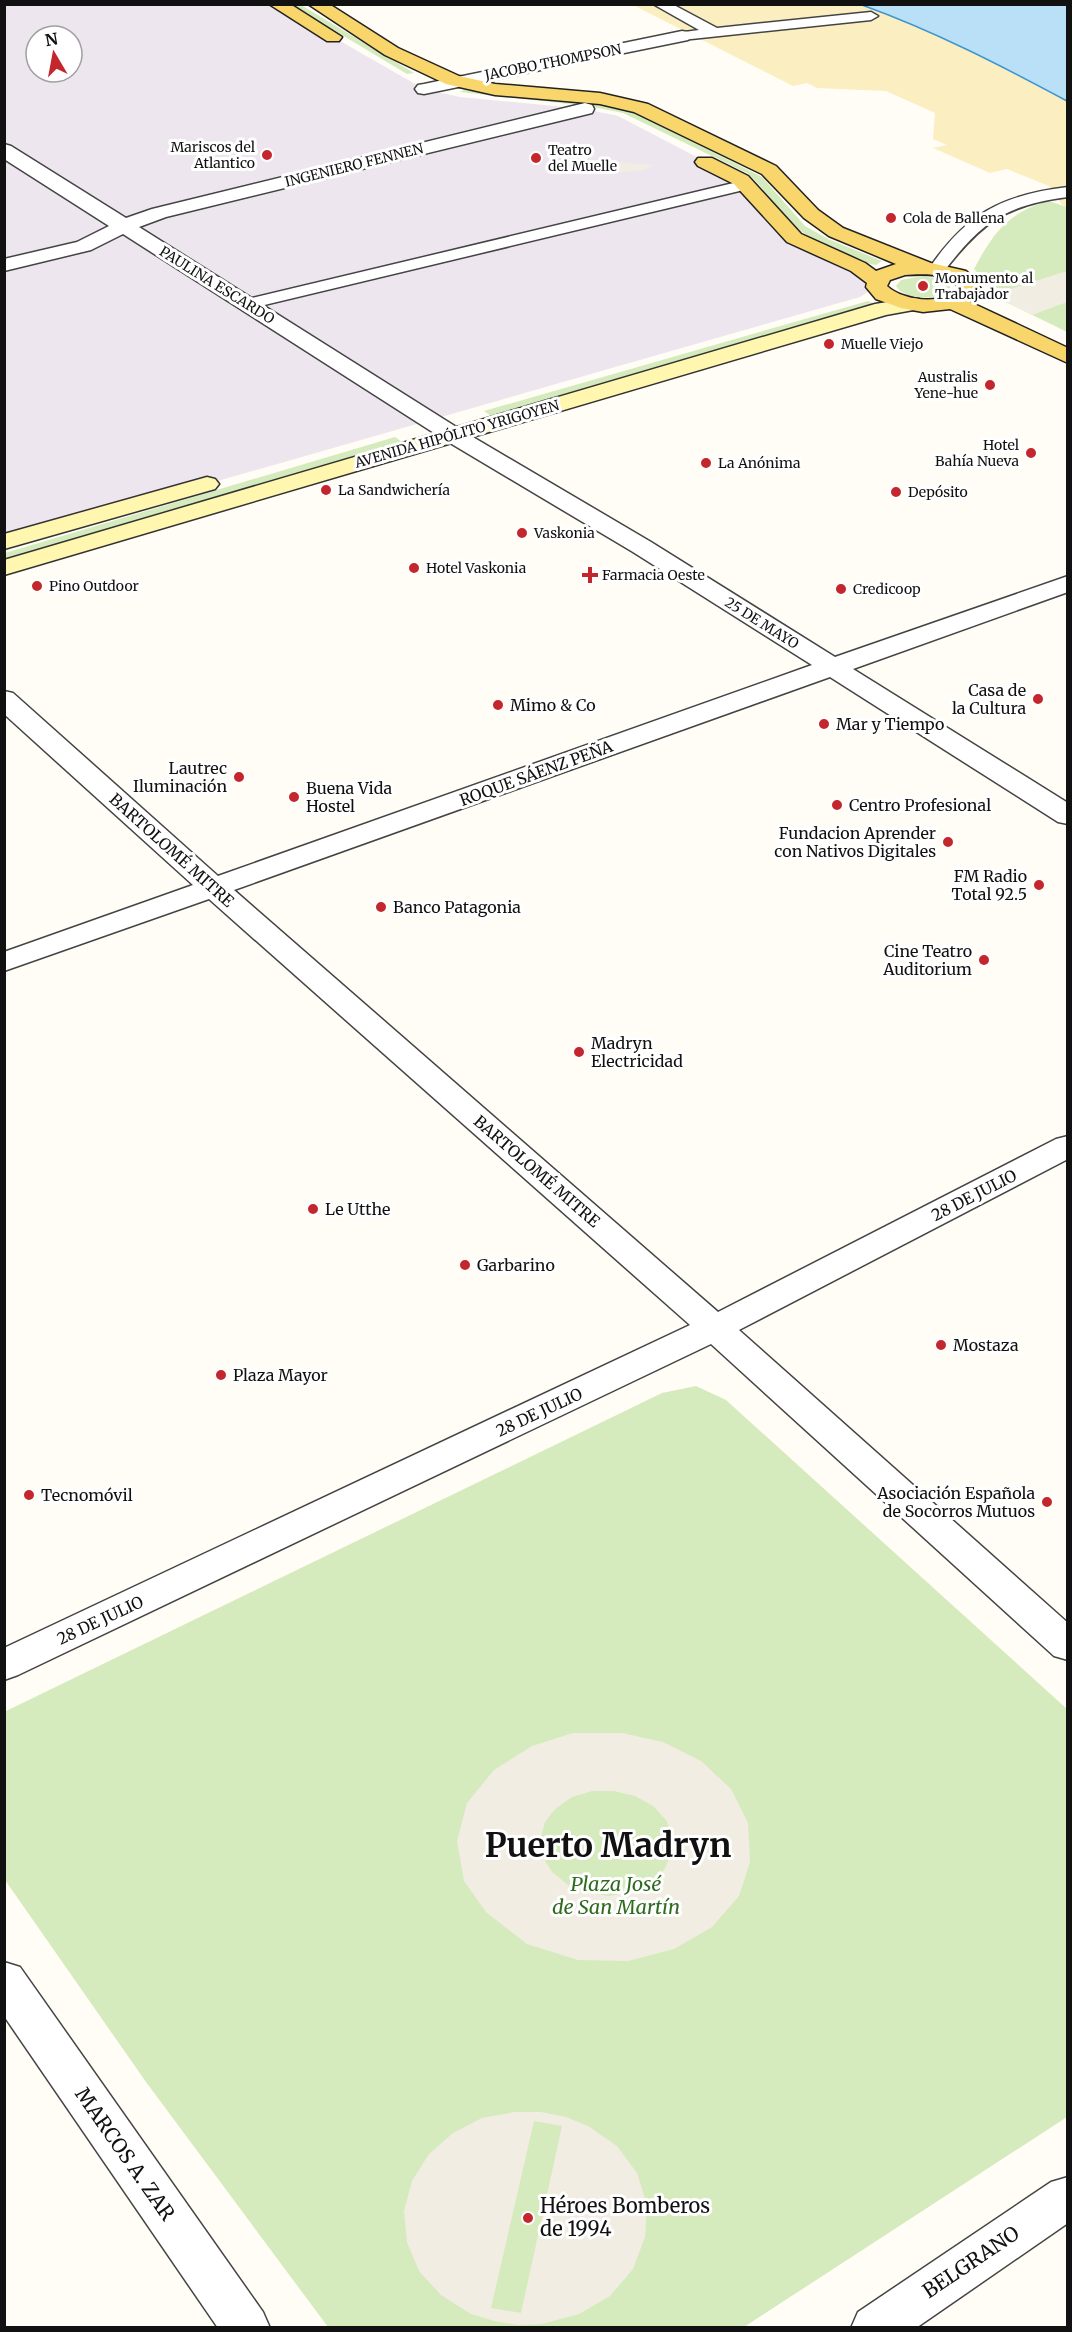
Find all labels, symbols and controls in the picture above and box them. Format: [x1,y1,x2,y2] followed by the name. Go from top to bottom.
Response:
[24,24,84,84] north arrow
[43,28,60,50] text: N
[482,40,623,84] street label: JACOBO THOMPSON
[170,138,256,172] place label: Mariscos del Atlantico
[283,139,425,191] street label: INGENIERO FENNEN
[548,141,617,175] place label: Teatro del Muelle
[260,148,274,162] marker: Mariscos del Atlantico
[529,151,543,165] marker: Teatro del Muelle
[903,209,1005,227] place label: Cola de Ballena
[884,211,898,225] marker: Cola de Ballena
[156,242,278,328] street label: PAULINA ESCARDO
[935,269,1034,303] place label: Monumento al Trabajador
[916,279,930,293] marker: Monumento al Trabajador
[841,335,923,353] place label: Muelle Viejo
[822,337,836,351] marker: Muelle Viejo
[914,368,978,402] place label: Australis Yene-hue
[983,378,997,392] marker: Australis Yene-hue
[352,396,561,472] street label: AVENIDA HIPÓLITO YRIGOYEN
[935,436,1020,470] place label: Hotel Bahía Nueva
[1024,446,1038,460] marker: Hotel Bahía Nueva
[718,454,801,472] place label: La Anónima
[699,456,713,470] marker: La Anónima
[338,481,450,499] place label: La Sandwichería
[319,483,333,497] marker: La Sandwichería
[908,483,968,501] place label: Depósito
[889,485,903,499] marker: Depósito
[533,524,595,542] place label: Vaskonia
[515,526,529,540] marker: Vaskonia
[426,559,527,577] place label: Hotel Vaskonia
[407,561,421,575] marker: Hotel Vaskonia
[602,566,705,584] place label: Farmacia Oeste
[583,568,597,582] marker: Farmacia Oeste
[49,577,139,595] place label: Pino Outdoor
[30,579,44,593] marker: Pino Outdoor
[853,580,921,598] place label: Credicoop
[834,582,848,596] marker: Credicoop
[722,593,802,653] street label: 25 DE MAYO
[952,680,1026,718] place label: Casa de la Cultura
[1031,692,1045,706] marker: Casa de la Cultura
[510,695,595,715] place label: Mimo & Co
[491,698,505,712] marker: Mimo & Co
[836,714,944,734] place label: Mar y Tiempo
[817,717,831,731] marker: Mar y Tiempo
[457,736,616,810] street label: ROQUE SÁENZ PEÑA
[133,758,227,796] place label: Lautrec Iluminación
[232,770,246,784] marker: Lautrec Iluminación
[306,778,392,816] place label: Buena Vida Hostel
[106,789,239,912] street label: BARTOLOMÉ MITRE
[287,790,301,804] marker: Buena Vida Hostel
[849,795,991,815] place label: Centro Profesional
[830,798,844,812] marker: Centro Profesional
[774,823,936,861] place label: Fundacion Aprender con Nativos Digitales
[941,835,955,849] marker: Fundacion Aprender con Nativos Digitales
[952,866,1027,904] place label: FM Radio Total 92.5
[1032,878,1046,892] marker: FM Radio Total 92.5
[393,897,521,917] place label: Banco Patagonia
[374,900,388,914] marker: Banco Patagonia
[882,941,972,979] place label: Cine Teatro Auditorium
[977,953,991,967] marker: Cine Teatro Auditorium
[591,1033,683,1071] place label: Madryn Electricidad
[572,1045,586,1059] marker: Madryn Electricidad
[470,1111,605,1232] street label: BARTOLOMÉ MITRE
[928,1165,1020,1225] street label: 28 DE JULIO
[325,1199,390,1219] place label: Le Utthe
[306,1202,320,1216] marker: Le Utthe
[477,1255,555,1275] place label: Garbarino
[458,1258,472,1272] marker: Garbarino
[953,1335,1019,1355] place label: Mostaza
[934,1338,948,1352] marker: Mostaza
[233,1365,328,1385] place label: Plaza Mayor
[214,1368,228,1382] marker: Plaza Mayor
[493,1383,586,1441] street label: 28 DE JULIO
[876,1483,1035,1521] place label: Asociación Española de Socorros Mutuos
[41,1485,133,1505] place label: Tecnomóvil
[22,1488,36,1502] marker: Tecnomóvil
[1040,1495,1054,1509] marker: Asociación Española de Socorros Mutuos
[54,1591,147,1649] street label: 28 DE JULIO
[485,1825,731,1866] district label: Puerto Madryn
[552,1871,680,1919] park label: Plaza José de San Martín
[70,2082,181,2225] street label: MARCOS A. ZAR
[540,2193,710,2241] place label: Héroes Bomberos de 1994
[521,2211,535,2225] marker: Héroes Bomberos de 1994
[918,2220,1024,2303] street label: BELGRANO

